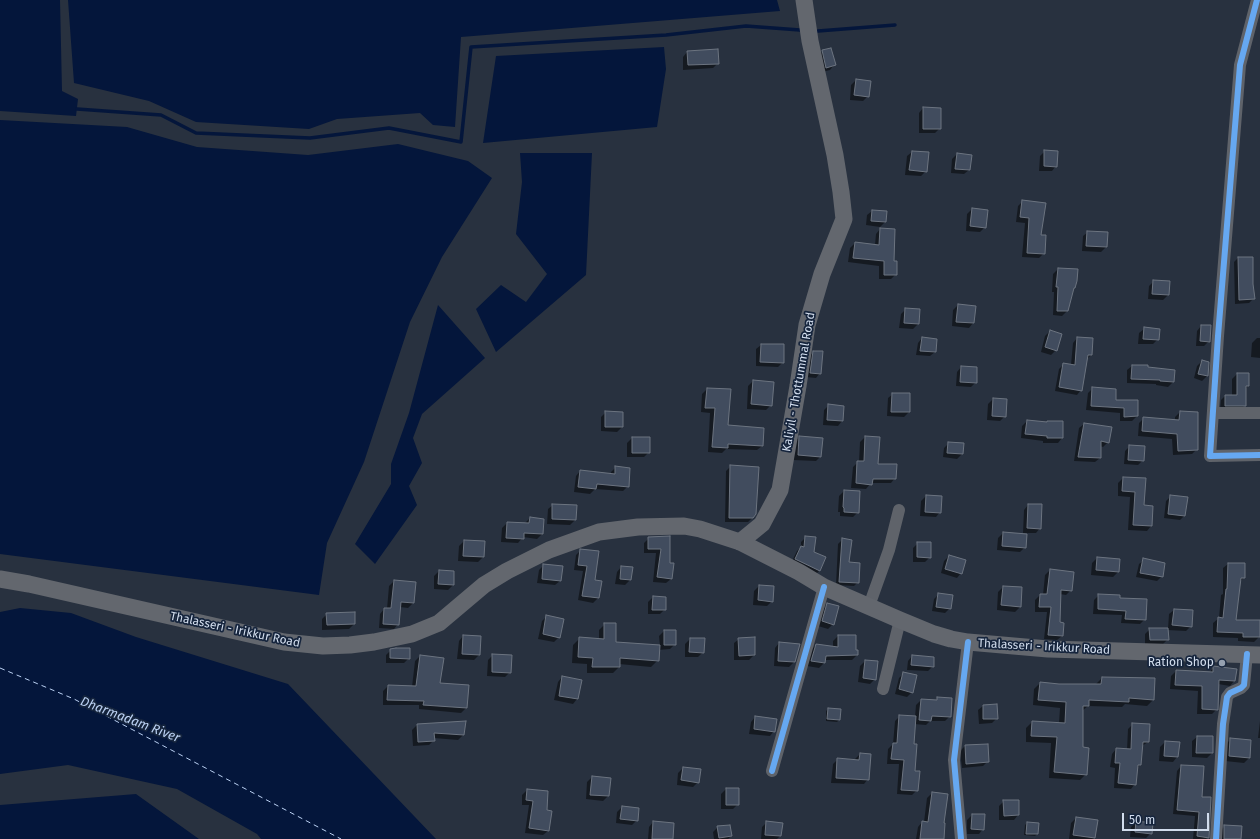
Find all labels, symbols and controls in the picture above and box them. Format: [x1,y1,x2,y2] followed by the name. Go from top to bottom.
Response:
[780,311,818,453] street label: Kaliyil - Thottummal Road
[169,609,301,651] street label: Thalasseri - Irikkur Road
[977,636,1111,658] street label: Thalasseri - Irikkur Road
[1148,656,1214,670] place label: Ration Shop
[1217,658,1227,668] marker: Ration Shop
[78,694,182,746] water label: Dharmadam River
[1124,805,1211,831] scale bar
[1129,813,1155,827] text: 50 m

